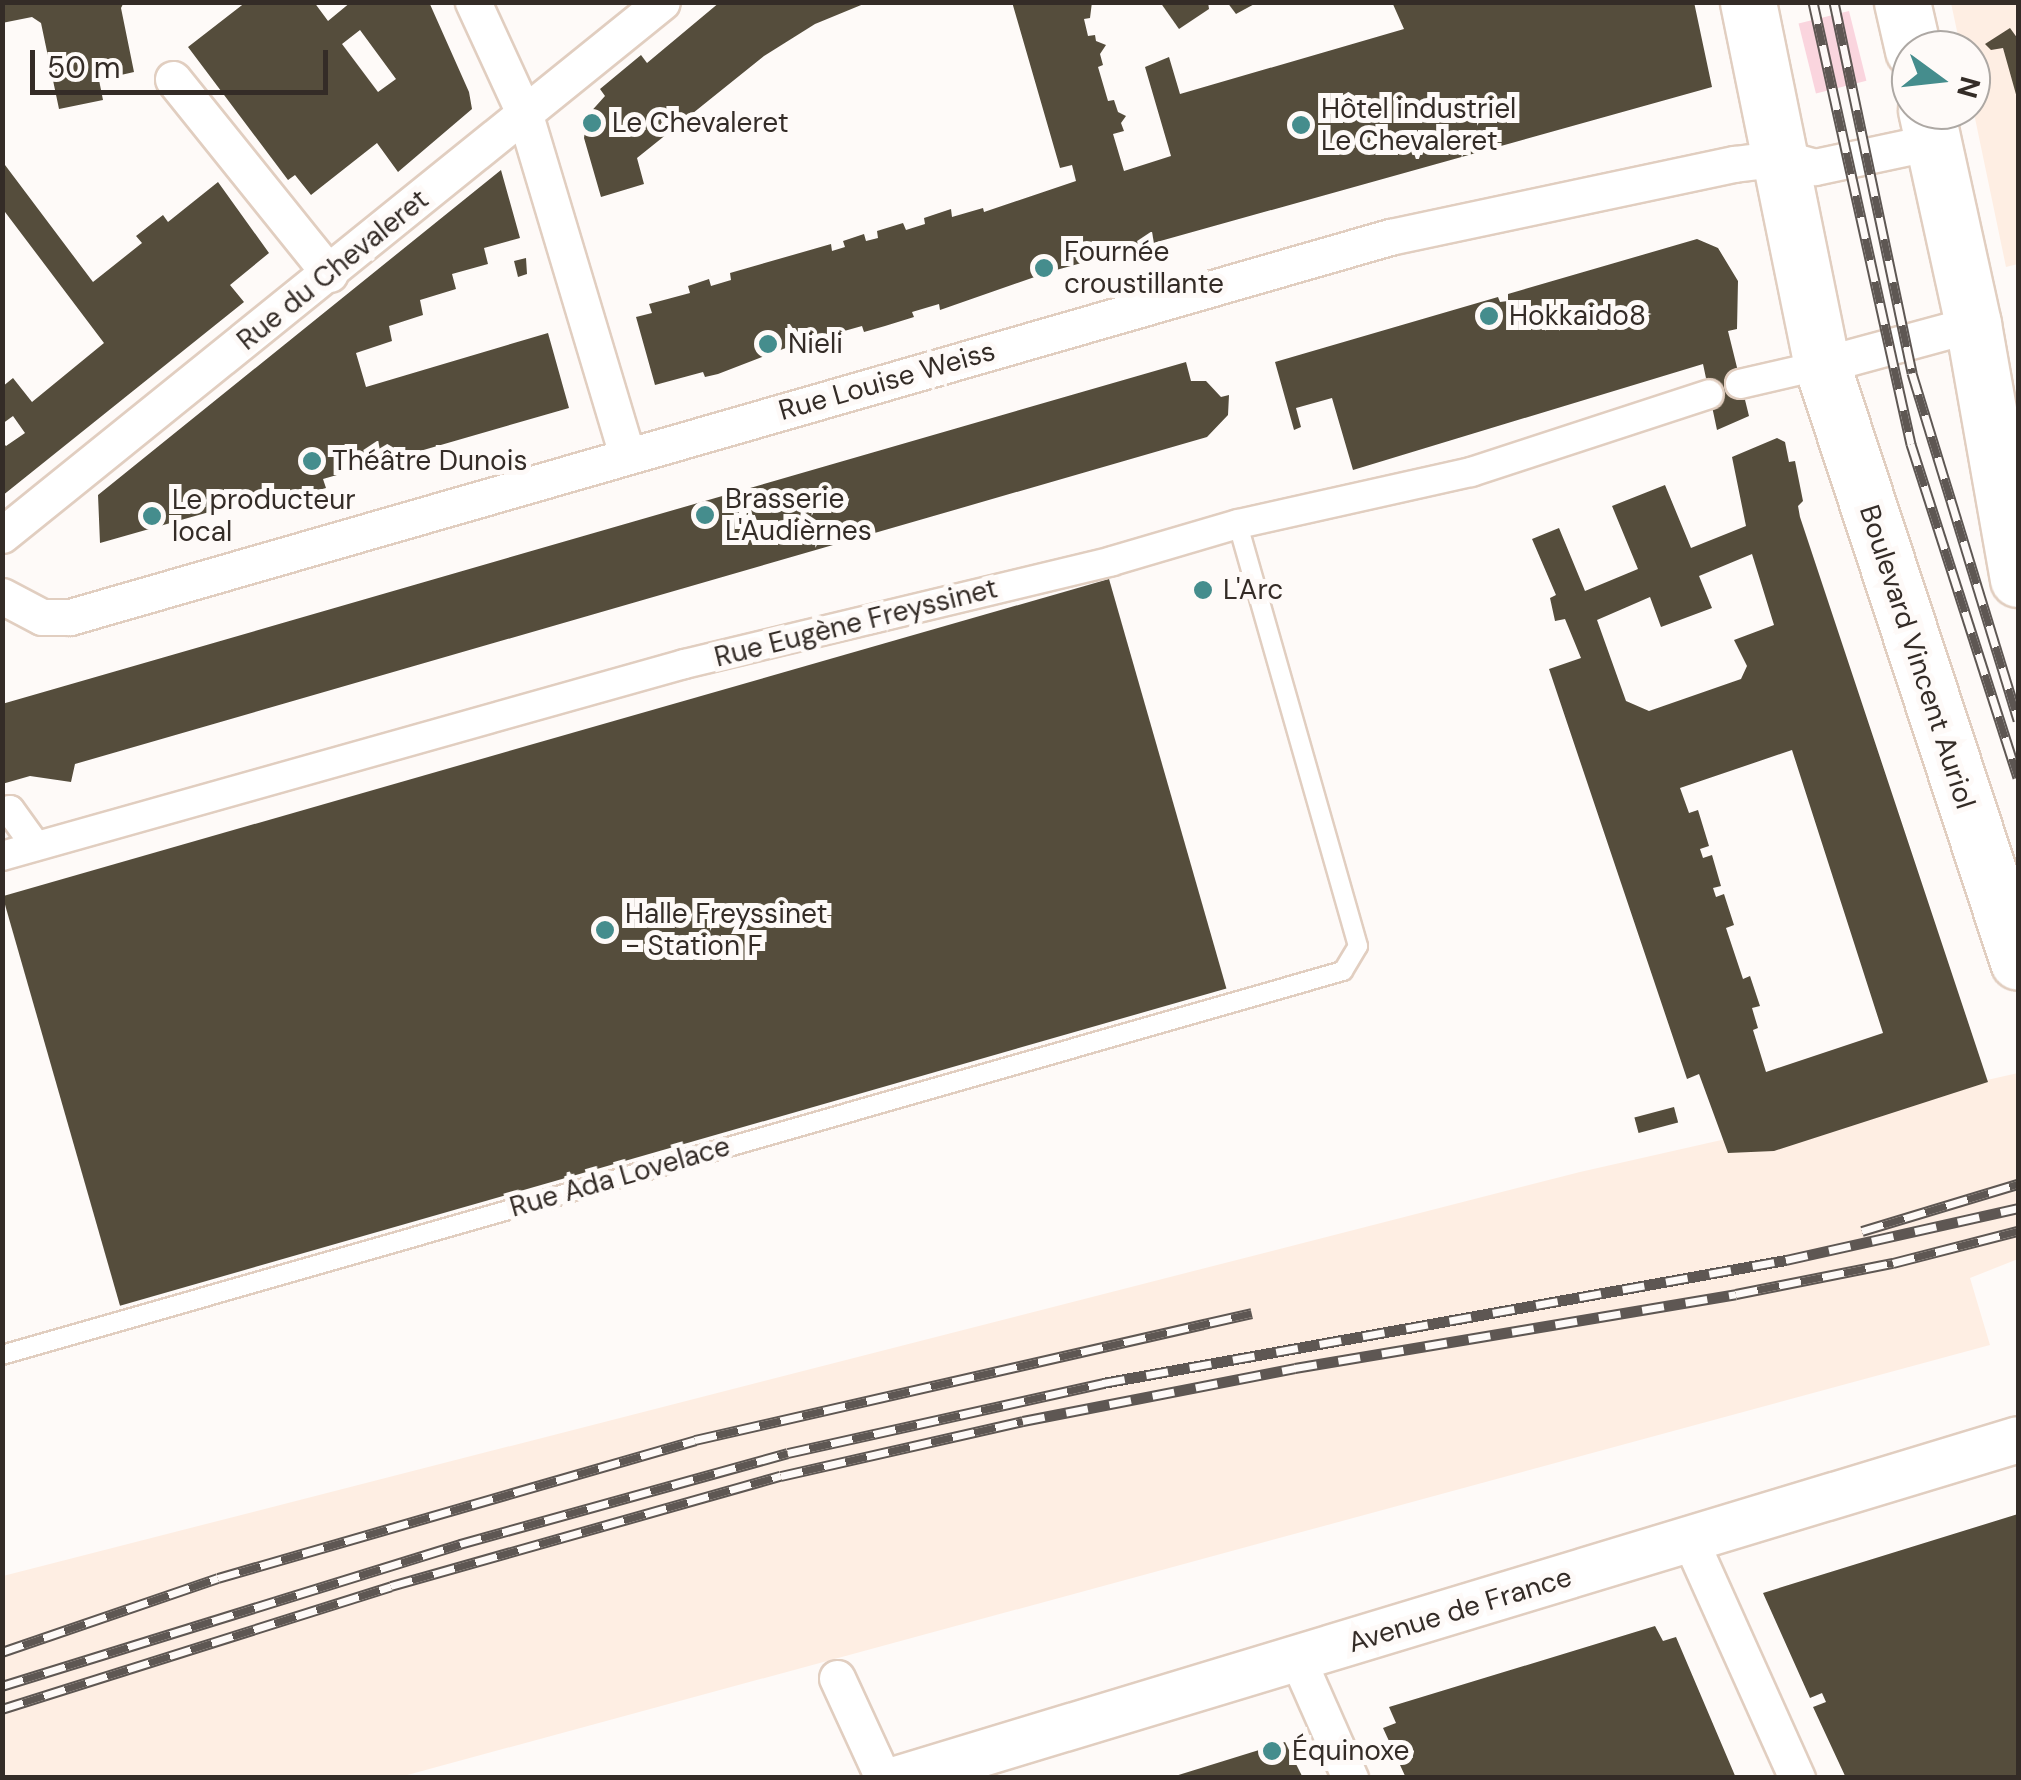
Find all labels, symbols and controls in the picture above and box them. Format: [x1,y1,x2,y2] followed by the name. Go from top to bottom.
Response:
[35,30,332,92] scale bar
[1891,30,1991,130] north arrow
[47,48,121,87] text: 50 m
[1948,73,1989,102] text: N
[1321,92,1516,158] place label: Hôtel industriel Le Chevaleret
[612,106,789,140] place label: Le Chevaleret
[581,112,603,134] marker: Le Chevaleret
[1290,114,1312,136] marker: Hôtel industriel Le Chevaleret
[231,183,435,357] street label: Rue du Chevaleret
[1064,235,1224,301] place label: Fournée croustillante
[1033,257,1055,279] marker: Fournée croustillante
[1509,299,1646,333] place label: Hokkaido8
[1478,305,1500,327] marker: Hokkaido8
[788,327,843,361] place label: Nieli
[757,333,779,355] marker: Nieli
[775,334,999,428] street label: Rue Louise Weiss
[332,444,527,478] place label: Théâtre Dunois
[301,450,323,472] marker: Théâtre Dunois
[725,482,872,548] place label: Brasserie L'Audièrnes
[172,483,356,549] place label: Le producteur local
[1852,501,1982,813] street label: Boulevard Vincent Auriol
[694,504,716,526] marker: Brasserie L'Audièrnes
[141,505,163,527] marker: Le producteur local
[711,572,1001,674] street label: Rue Eugène Freyssinet
[1223,573,1283,607] place label: L'Arc
[1192,579,1214,601] marker: L'Arc
[625,897,827,963] place label: Halle Freyssinet - Station F
[594,919,616,941] marker: Halle Freyssinet - Station F
[506,1129,734,1225] street label: Rue Ada Lovelace
[1344,1560,1576,1660] street label: Avenue de France
[1292,1734,1409,1768] place label: Équinoxe
[1261,1740,1283,1762] marker: Équinoxe

